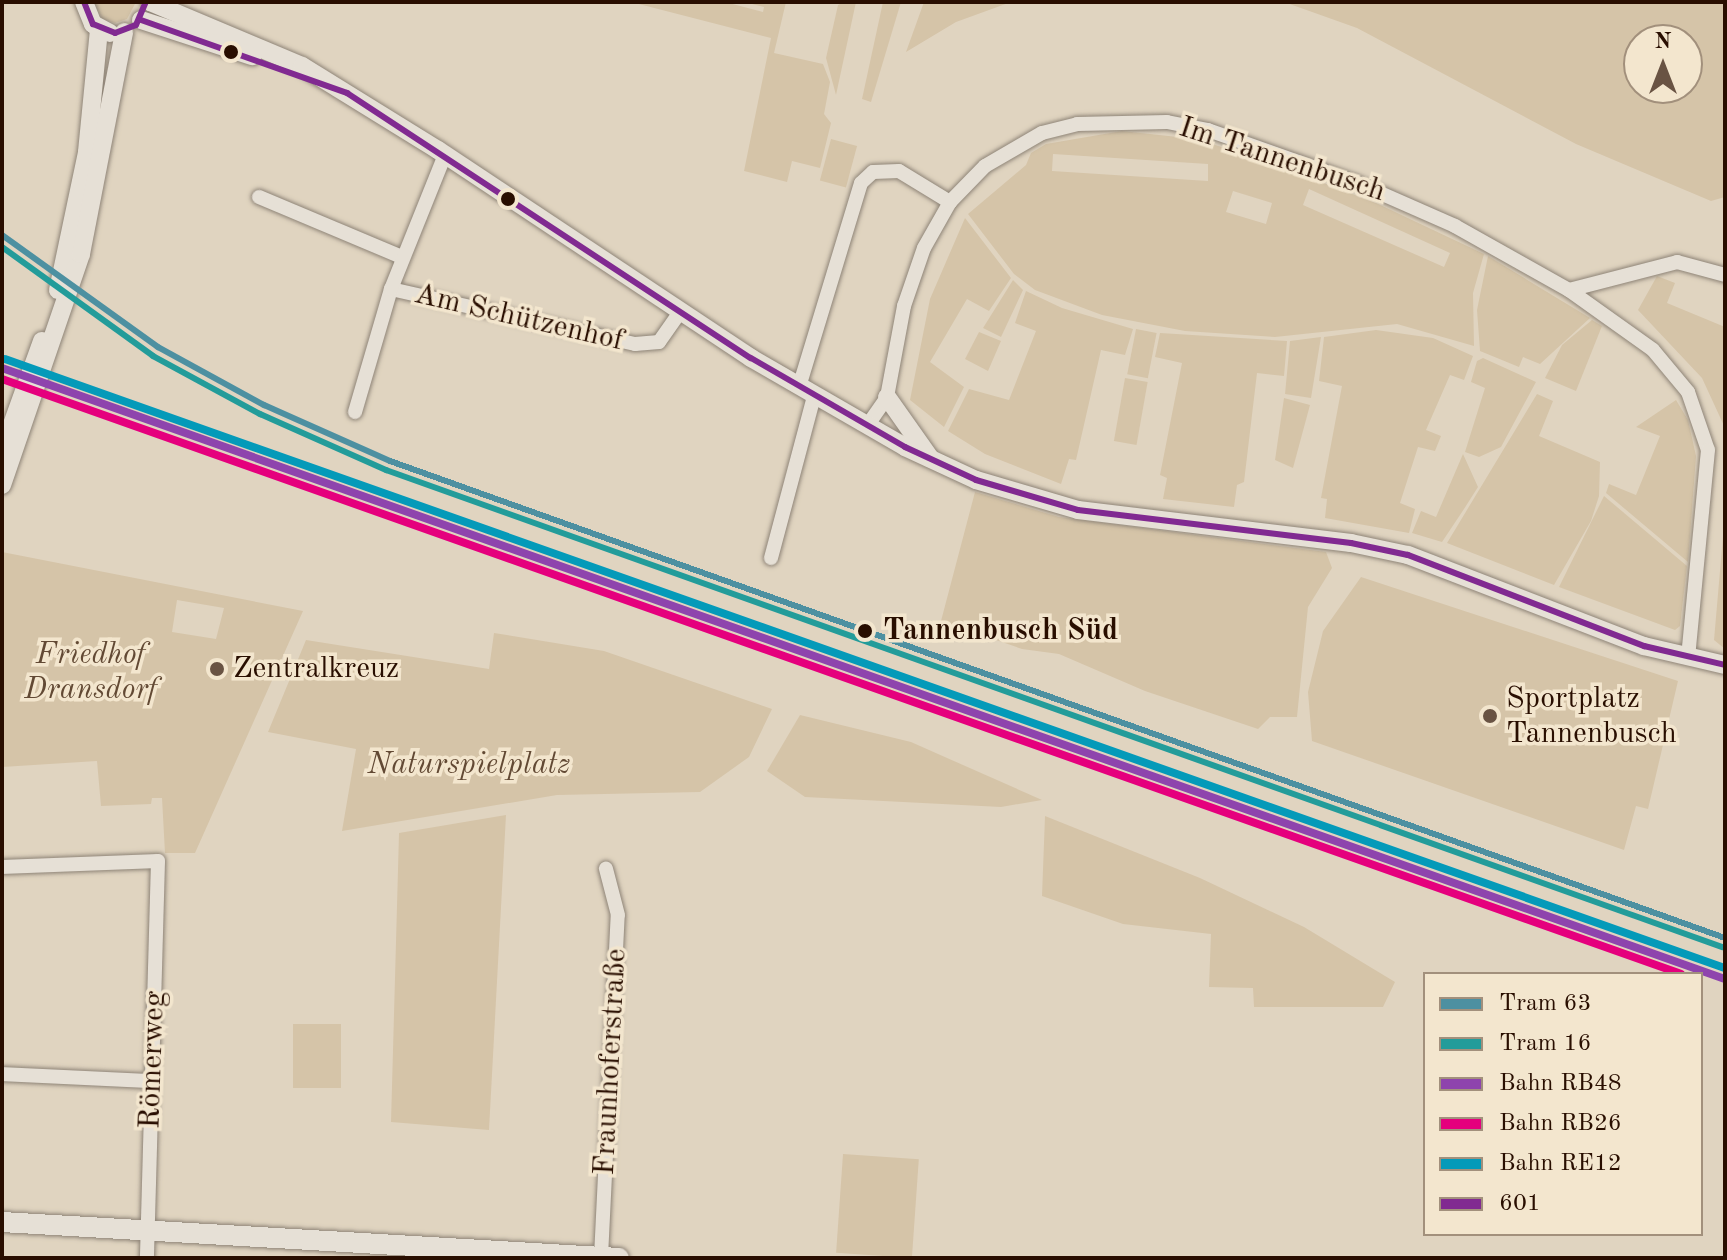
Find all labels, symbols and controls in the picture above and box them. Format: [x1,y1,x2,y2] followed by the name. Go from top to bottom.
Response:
[1623,24,1703,104] north arrow
[1655,31,1671,53] text: N
[223,44,239,60] unlabelled marker
[1174,110,1390,210] street label: Im Tannenbusch
[500,191,516,207] unlabelled marker
[411,276,627,360] street label: Am Schützenhof
[883,613,1118,649] place label: Tannenbusch Süd
[854,620,876,642] marker: Tannenbusch Süd
[24,637,158,708] park label: Friedhof Dransdorf
[233,651,399,687] place label: Zentralkreuz
[208,660,226,678] marker: Zentralkreuz
[1506,681,1677,752] place label: Sportplatz Tannenbusch
[1481,707,1499,725] marker: Sportplatz Tannenbusch
[367,747,571,783] park label: Naturspielplatz
[587,948,635,1176] street label: Fraunhoferstraße
[1423,972,1703,1236] legend
[133,990,173,1130] street label: Römerweg
[1499,992,1591,1016] text: Tram 63
[1499,1032,1591,1056] text: Tram 16
[1499,1072,1622,1096] text: Bahn RB48
[1499,1112,1622,1136] text: Bahn RB26
[1499,1152,1622,1176] text: Bahn RE12
[1499,1192,1541,1216] text: 601

